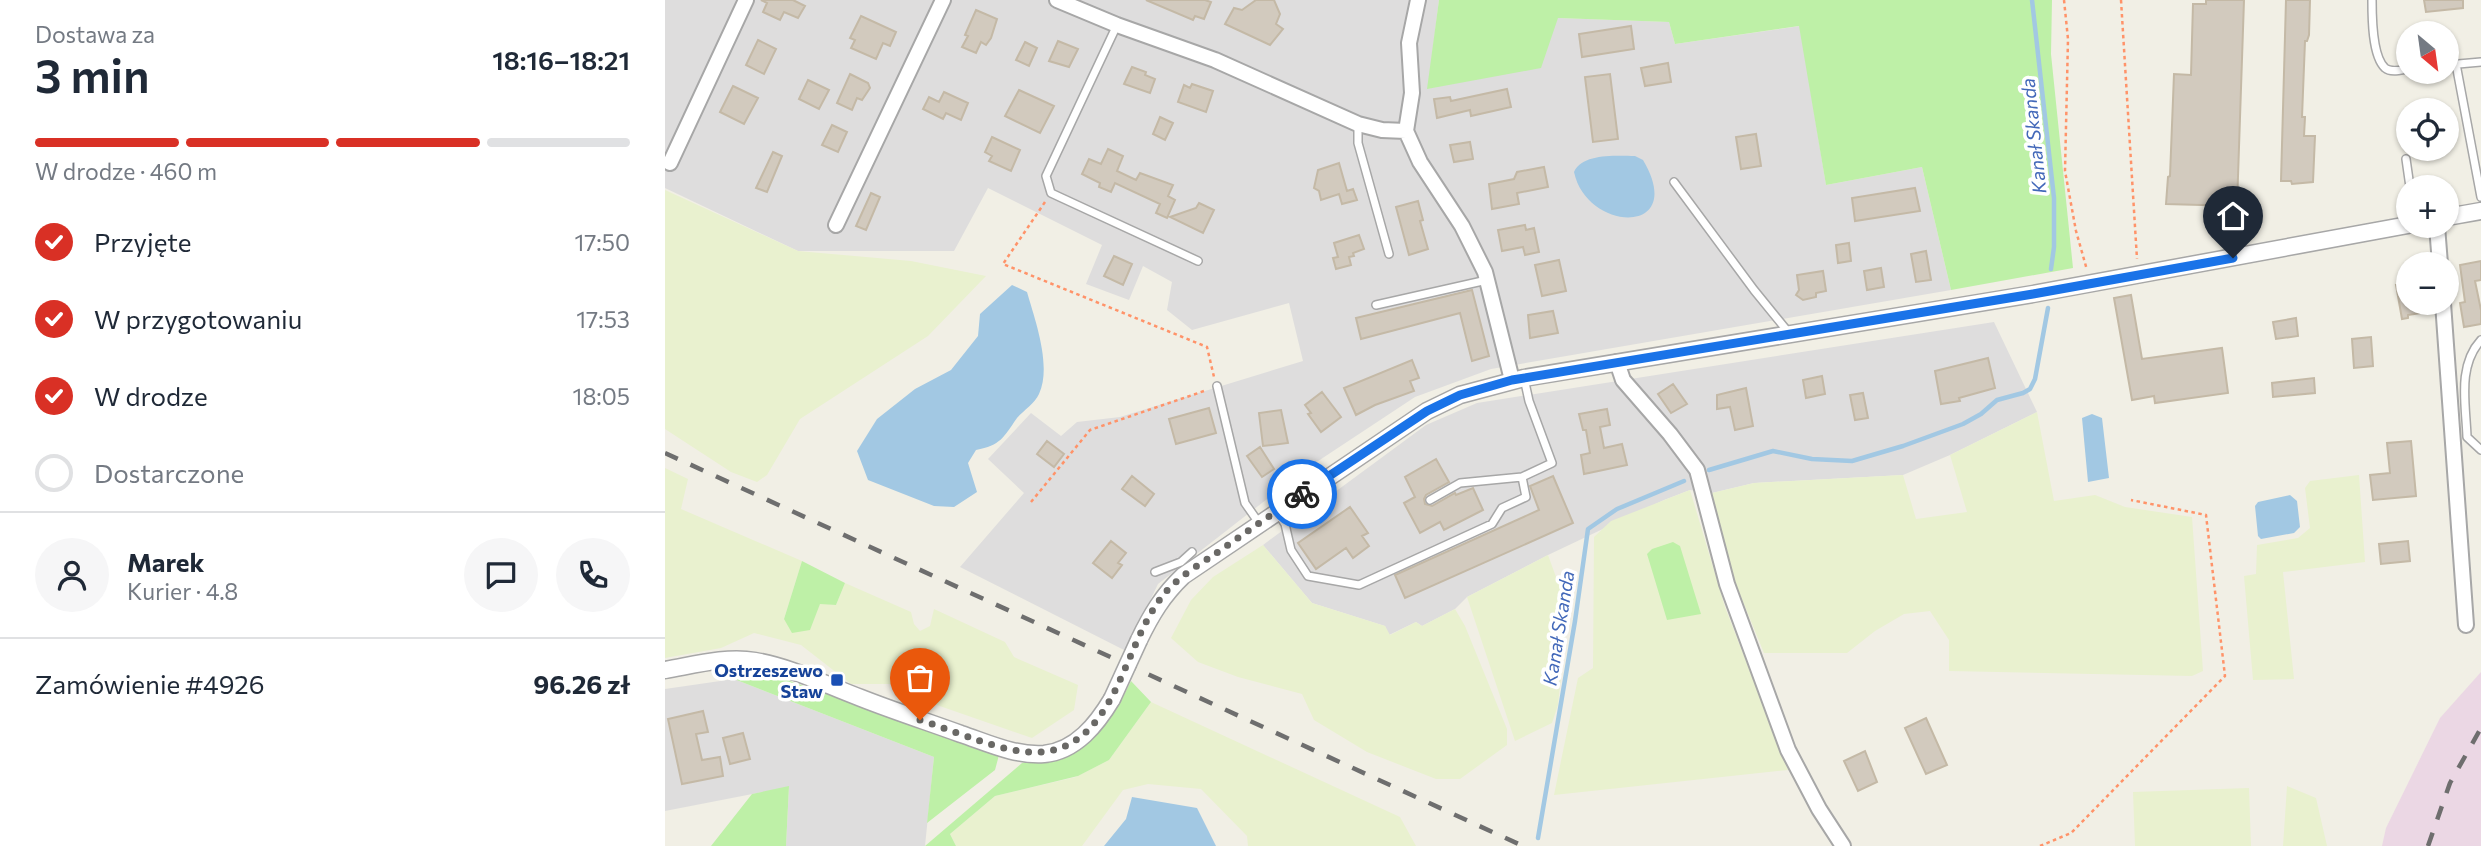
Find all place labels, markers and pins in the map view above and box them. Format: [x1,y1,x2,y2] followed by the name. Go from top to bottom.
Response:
[2203,186,2263,258] pin
[890,648,950,720] pin
[714,659,823,702] place label: Ostrzeszewo Staw
[829,672,845,688] marker: Ostrzeszewo Staw

